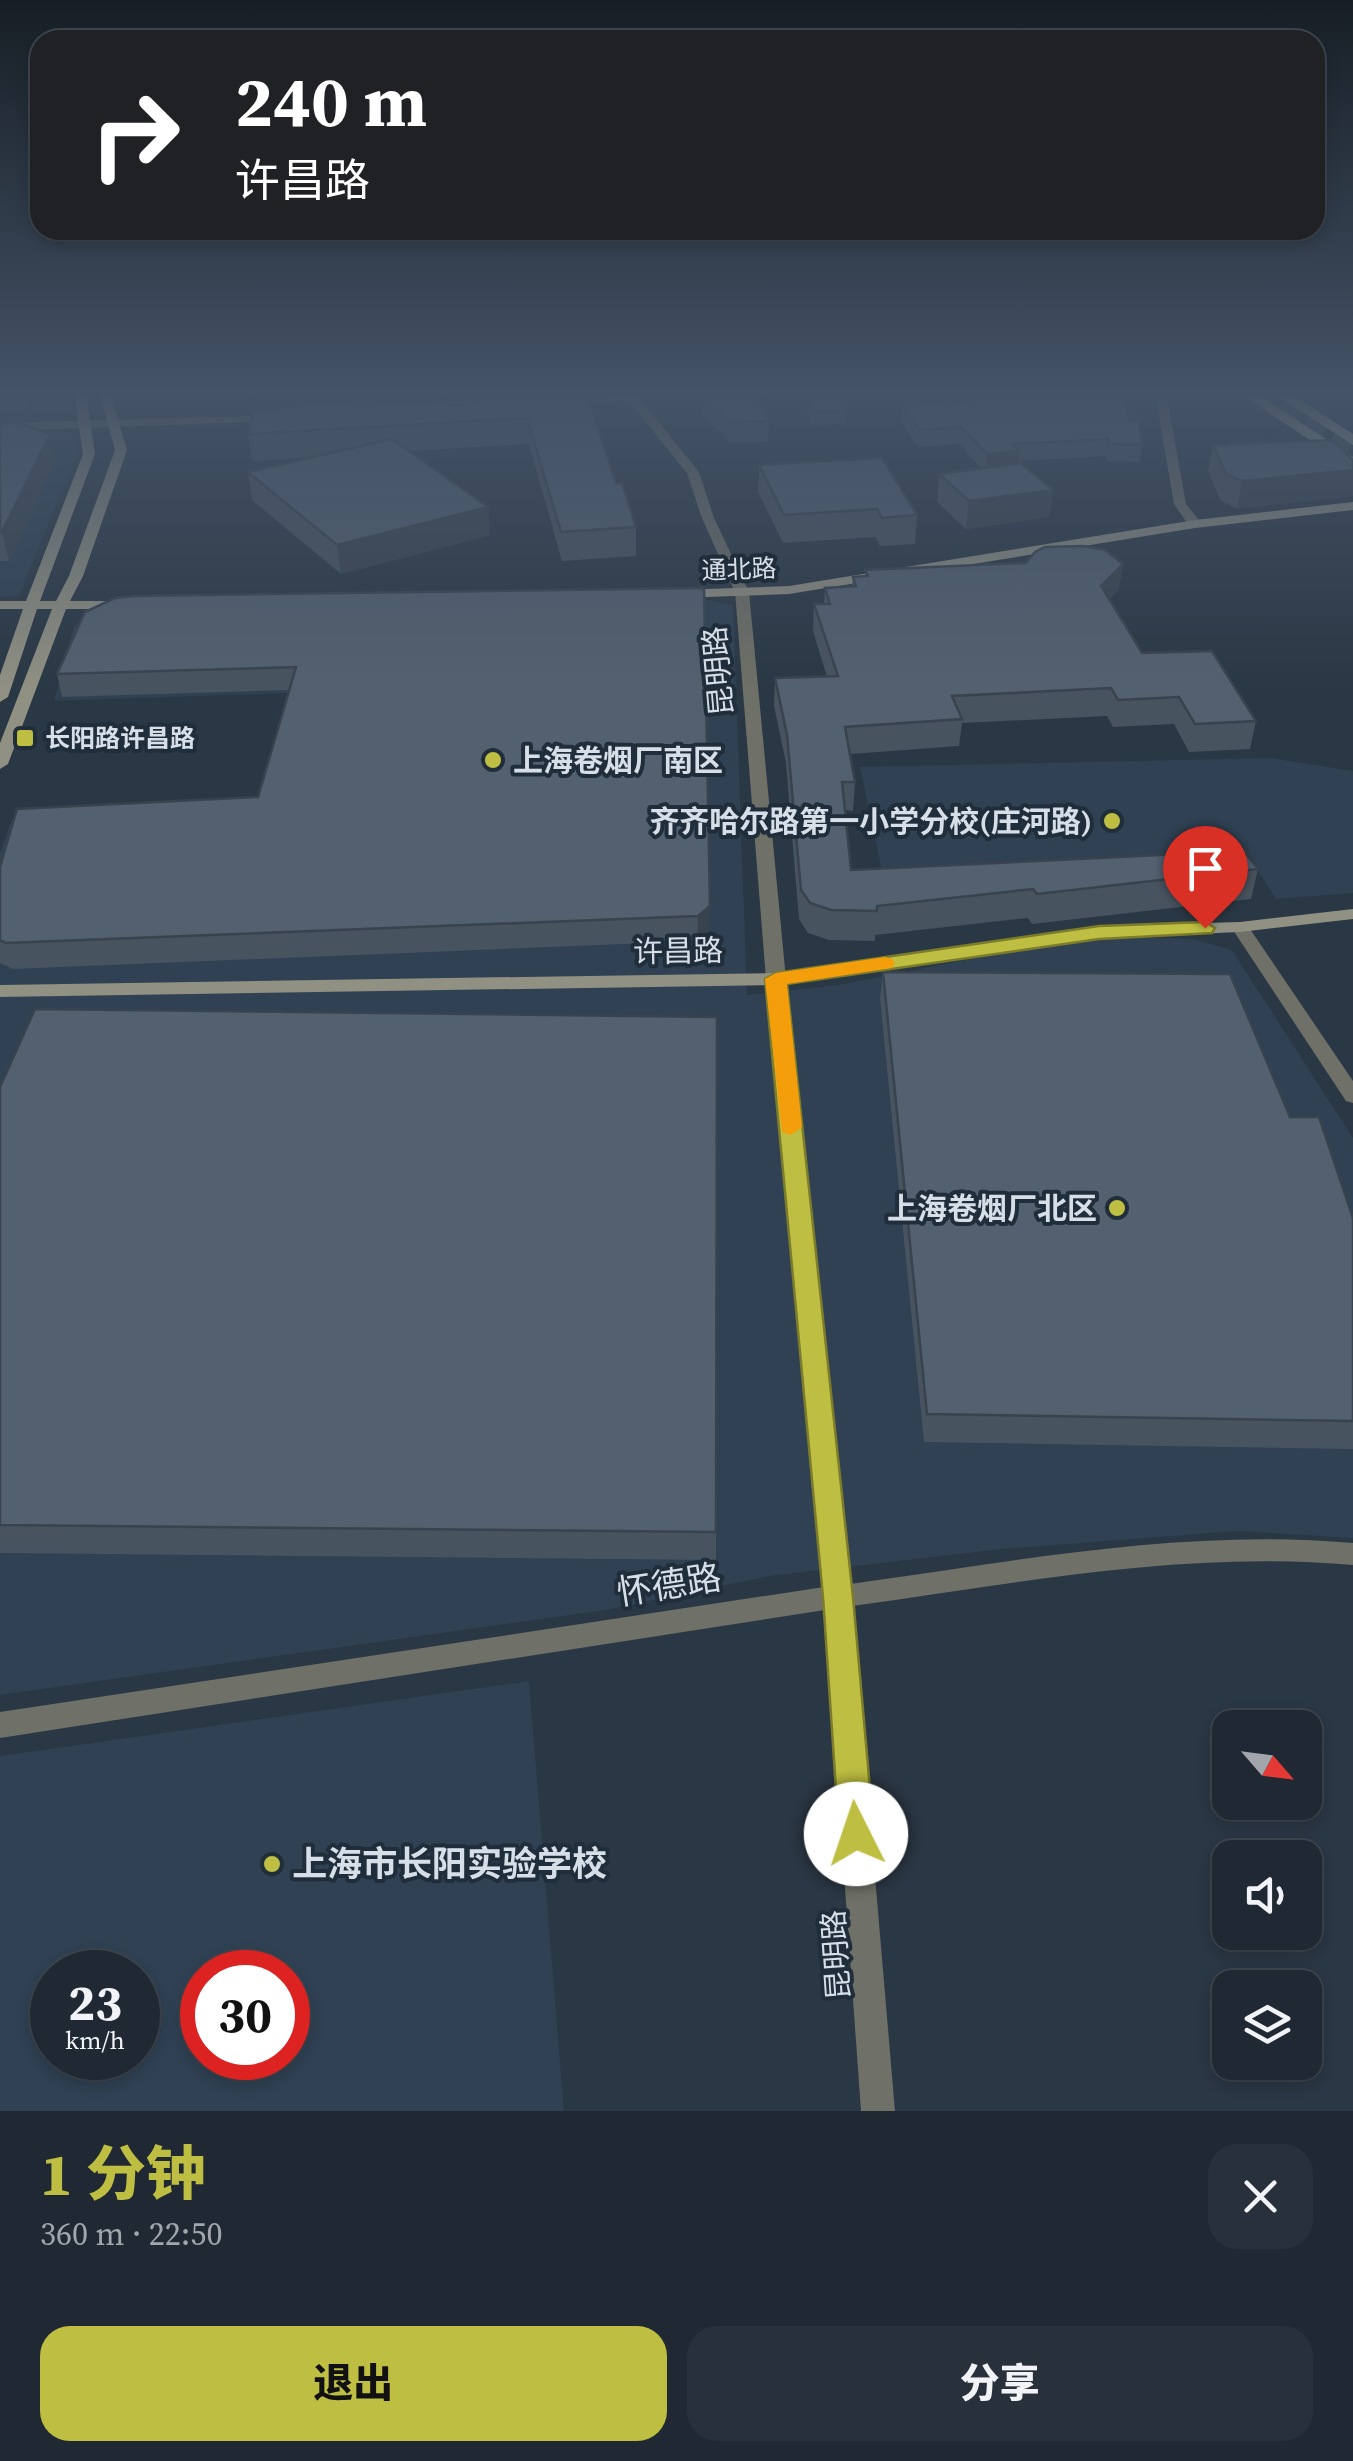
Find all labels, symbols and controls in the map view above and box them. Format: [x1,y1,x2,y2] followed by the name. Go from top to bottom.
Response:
[235,53,427,149] text: 240 m
[70,70,200,200] icon: right
[235,149,370,211] text: 许昌路
[701,551,777,587] street label: 通北路
[694,624,742,718] street label: 昆明路
[45,721,195,755] place label: 长阳路许昌路
[14,727,36,749] marker: 长阳路许昌路
[513,740,723,781] place label: 上海卷烟厂南区
[482,749,504,771] marker: 上海卷烟厂南区
[649,801,1092,842] place label: 齐齐哈尔路第一小学分校(庄河路)
[1101,810,1123,832] marker: 齐齐哈尔路第一小学分校(庄河路)
[1163,826,1248,929] pin
[1178,841,1233,896] icon: arrive
[633,930,723,972] street label: 许昌路
[887,1188,1097,1229] place label: 上海卷烟厂北区
[1106,1197,1128,1219] marker: 上海卷烟厂北区
[613,1553,725,1617] street label: 怀德路
[1212,1710,1322,1820] north arrow
[1212,1710,1322,2080] map controls
[804,1782,908,1886] position arrow
[292,1840,607,1888] place label: 上海市长阳实验学校
[1212,1840,1322,1950] button: sound
[261,1853,283,1875] marker: 上海市长阳实验学校
[812,1909,860,2001] street label: 昆明路
[180,1950,310,2080] speed limit sign: 30
[68,1968,122,2037] text: 23
[1212,1970,1322,2080] button: layers
[65,2023,125,2057] text: km/h
[40,2133,206,2215] text: 1 分钟
[1208,2144,1313,2249] button: close
[40,2212,222,2256] text: 360 m · 22:50
[40,2326,667,2441] button: 退出
[687,2326,1313,2441] button: 分享

